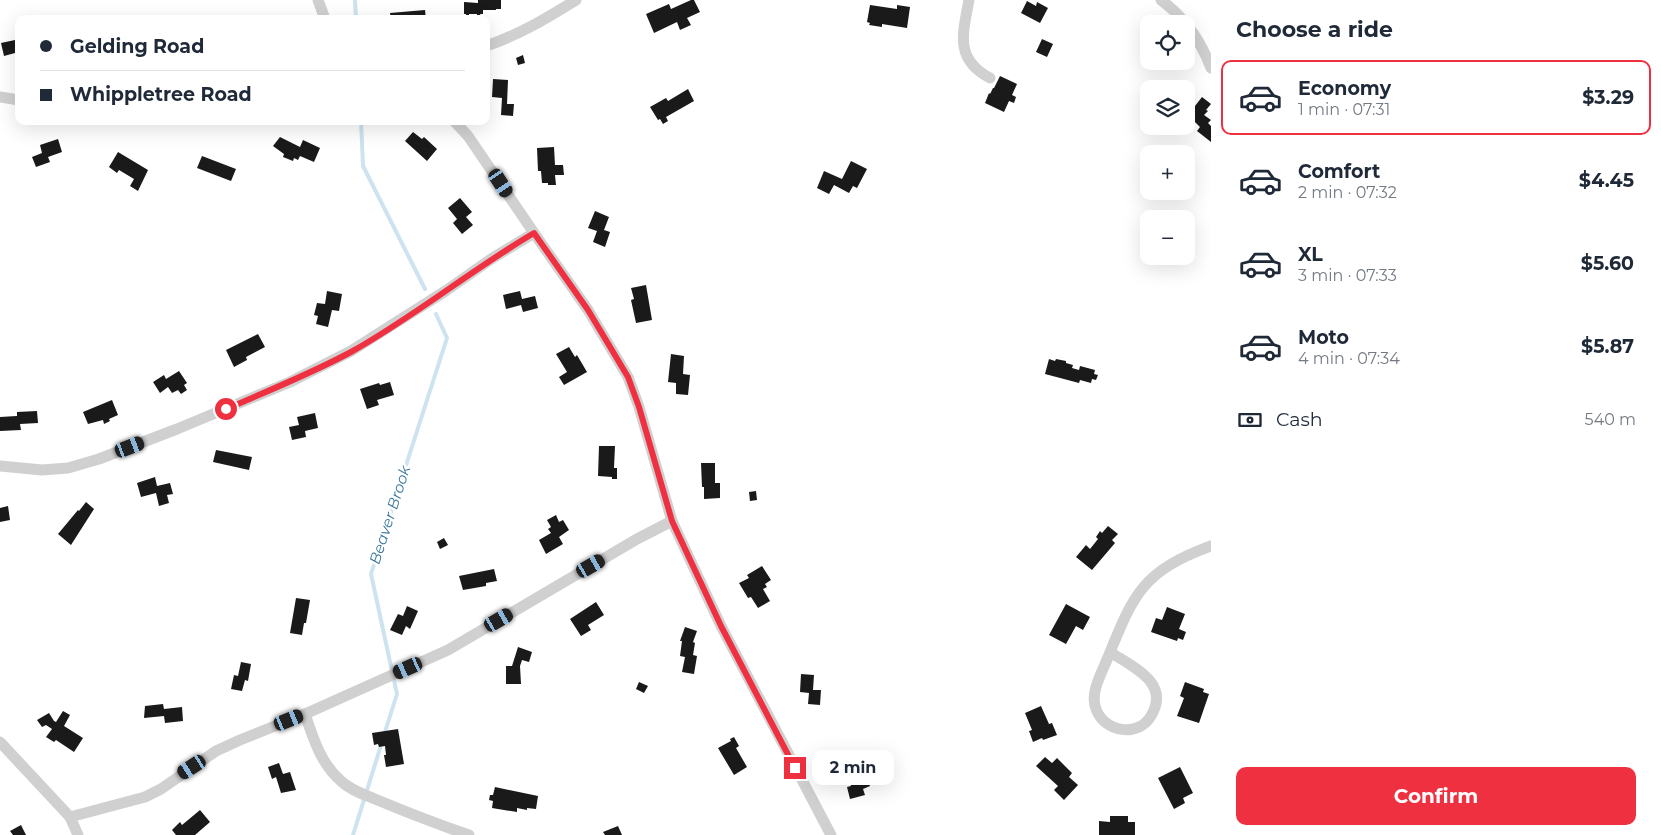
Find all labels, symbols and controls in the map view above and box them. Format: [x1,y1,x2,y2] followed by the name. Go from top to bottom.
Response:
[1140,15,1195,265] map controls
[1140,15,1195,70] button: locate
[1236,16,1393,43] text: Choose a ride
[70,35,204,58] text: Gelding Road
[1238,75,1283,120] icon: car
[1298,77,1391,100] text: Economy
[1140,80,1195,135] button: layers
[70,83,252,106] text: Whippletree Road
[1582,86,1634,109] text: $3.29
[1298,100,1390,119] text: 1 min · 07:31
[1140,145,1195,200] button: +
[1238,158,1283,203] icon: car
[1298,160,1380,183] text: Comfort
[486,166,515,200] car
[1579,169,1634,192] text: $4.45
[1298,183,1397,202] text: 2 min · 07:32
[1140,210,1195,265] button: −
[1238,241,1283,286] icon: car
[1298,243,1323,266] text: XL
[1581,252,1634,275] text: $5.60
[1298,266,1397,285] text: 3 min · 07:33
[1238,324,1283,369] icon: car
[1298,326,1349,349] text: Moto
[1581,335,1634,358] text: $5.87
[1298,349,1400,368] text: 4 min · 07:34
[215,398,237,420] route start
[1236,406,1264,434] icon: cash
[1276,408,1323,431] text: Cash
[1585,410,1636,429] text: 540 m
[113,435,146,459] car
[365,462,415,566] water label: Beaver Brook
[574,552,607,580] car
[482,606,515,634] car
[391,655,424,681] car
[272,707,305,733] car
[812,750,895,786] callout: 2 min
[175,753,208,781] car
[784,757,806,779] route end
[830,758,876,777] text: 2 min
[1236,767,1636,825] button: Confirm

